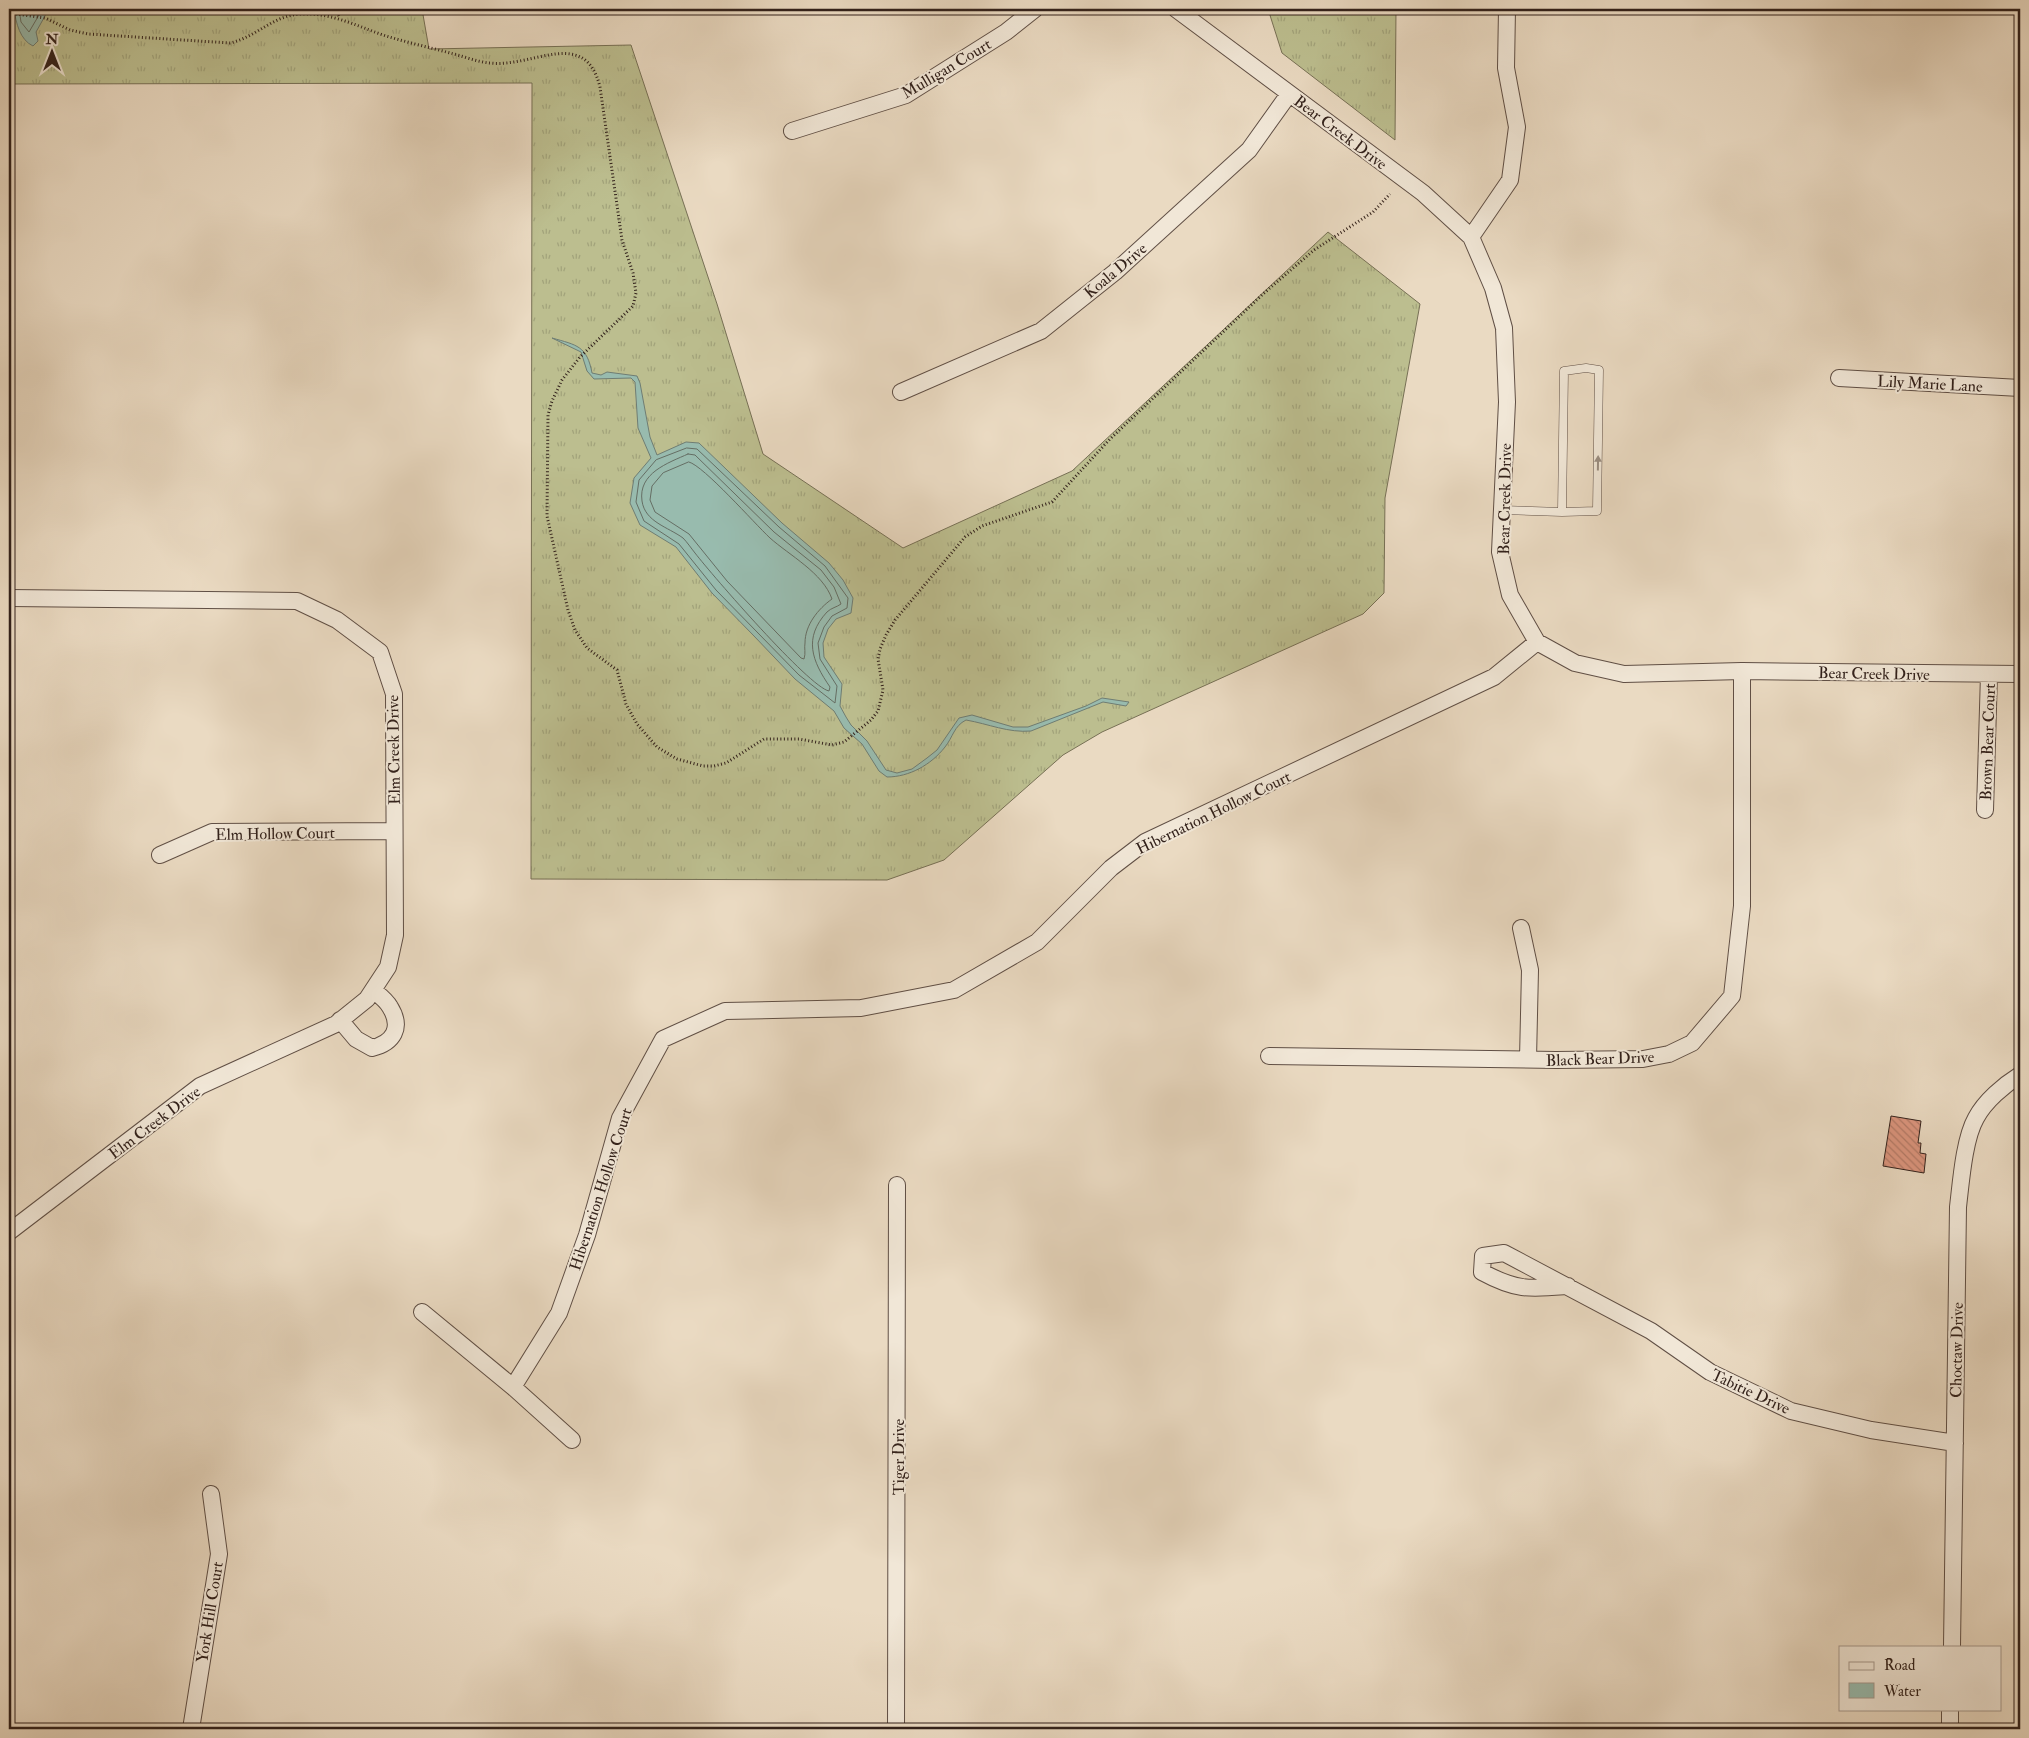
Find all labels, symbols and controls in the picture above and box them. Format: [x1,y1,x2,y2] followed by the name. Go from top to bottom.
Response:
[28,28,78,78] north arrow
[45,31,59,48] text: N
[898,34,995,103] street label: Mulligan Court
[1290,91,1391,175] street label: Bear Creek Drive
[1080,239,1151,303] street label: Koala Drive
[1877,371,1983,397] street label: Lily Marie Lane
[1494,443,1516,555] street label: Bear Creek Drive
[1594,454,1602,470] one-way arrow
[1818,663,1930,685] street label: Bear Creek Drive
[1976,683,2000,801] street label: Brown Bear Court
[383,695,405,805] street label: Elm Creek Drive
[1133,767,1294,859] street label: Hibernation Hollow Court
[215,823,335,845] street label: Elm Hollow Court
[1546,1047,1655,1071] street label: Black Bear Drive
[105,1082,205,1164] street label: Elm Creek Drive
[565,1106,637,1273] street label: Hibernation Hollow Court
[1946,1302,1968,1398] street label: Choctaw Drive
[1708,1365,1793,1419] street label: Tabitie Drive
[889,1418,909,1495] street label: Tiger Drive
[192,1560,228,1664] street label: York Hill Court
[1839,1646,2002,1710] legend
[1884,1656,1916,1675] text: Road
[1883,1682,1921,1701] text: Water

